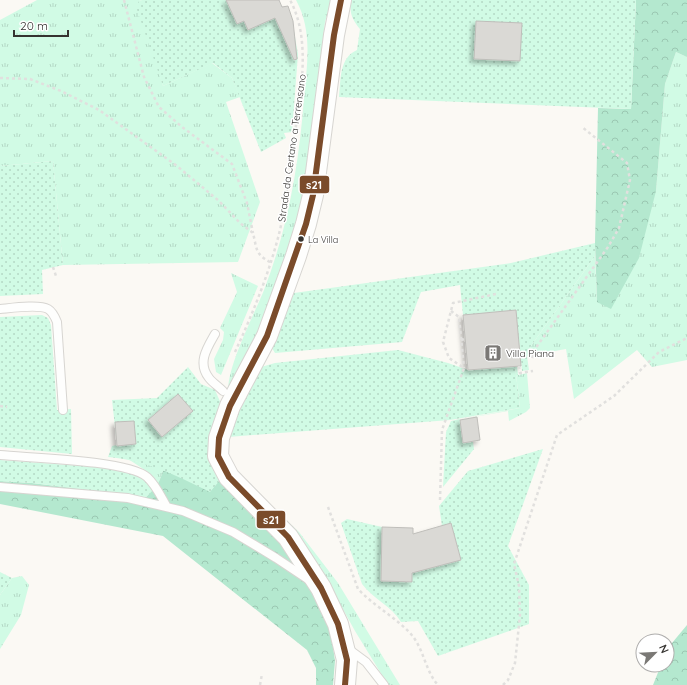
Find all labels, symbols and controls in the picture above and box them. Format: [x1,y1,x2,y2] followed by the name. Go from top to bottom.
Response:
[14,12,68,38] scale bar
[20,18,48,33] text: 20 m
[275,73,309,223] street label: Strada da Certano a Terrensano
[299,175,330,194] line badge: s21
[306,178,322,192] text: s21
[296,234,306,244] marker: La Villa
[308,234,338,245] place label: La Villa
[483,343,503,363] building icon: Villa Piana
[506,347,554,360] place label: Villa Piana
[256,510,286,529] line badge: s21
[263,513,279,527] text: s21
[635,633,675,673] north arrow
[656,642,672,655] text: N

